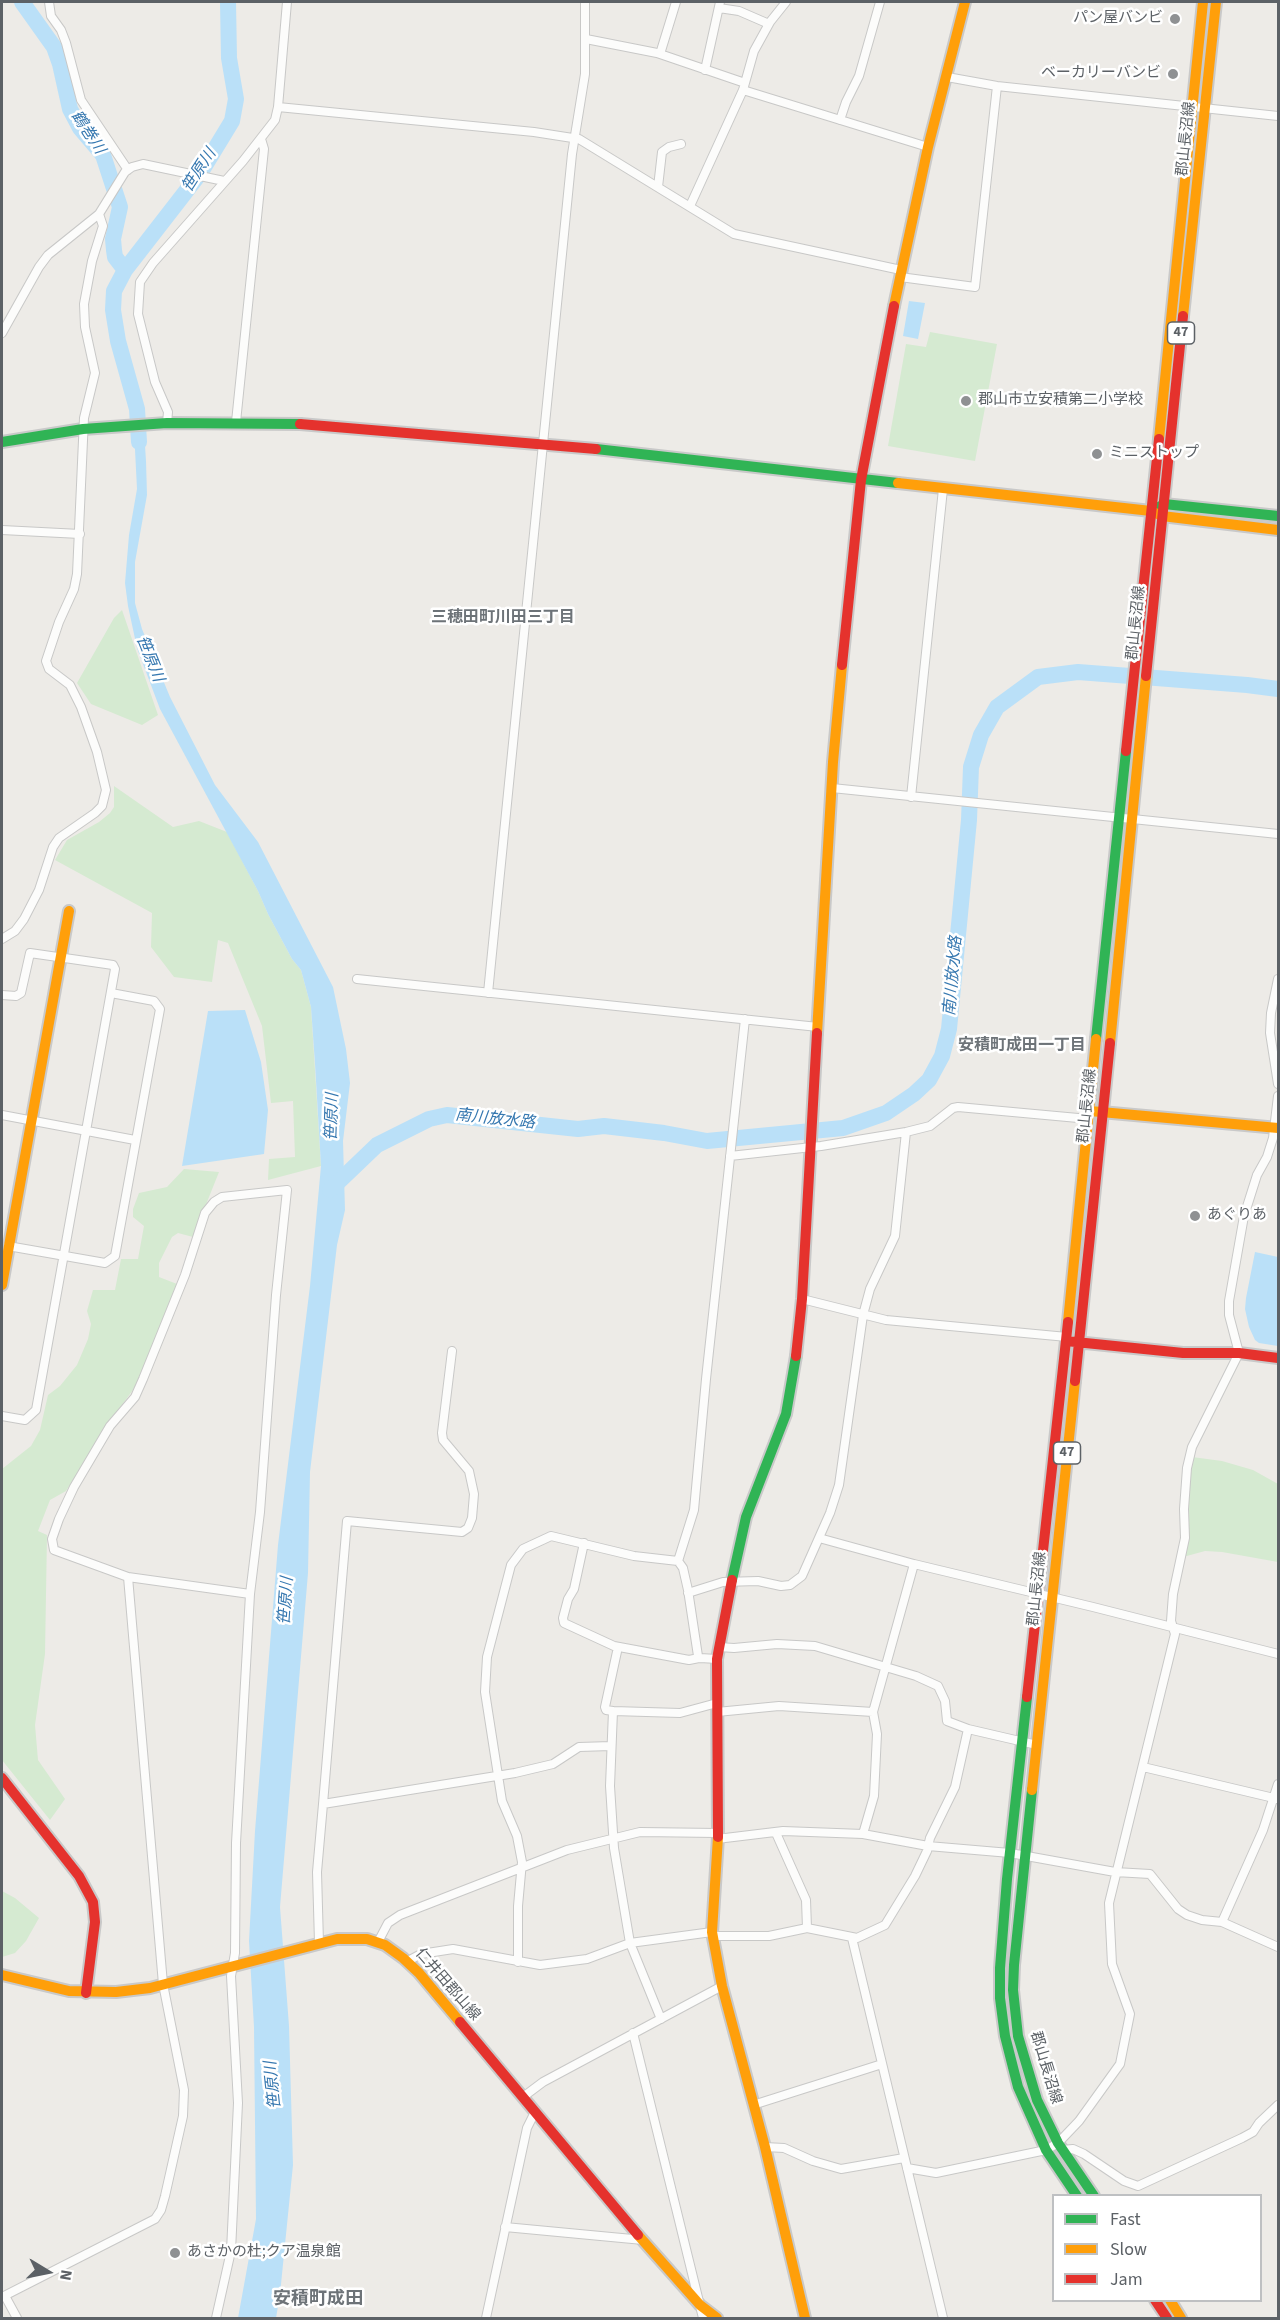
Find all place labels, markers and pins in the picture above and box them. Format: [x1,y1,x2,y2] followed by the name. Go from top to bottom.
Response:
[1073,10,1163,28] place label: パン屋バンビ
[1168,12,1182,26] marker: パン屋バンビ
[1041,65,1161,83] place label: ベーカリーバンビ
[1166,67,1180,81] marker: ベーカリーバンビ
[978,392,1143,410] place label: 郡山市立安積第二小学校
[959,394,973,408] marker: 郡山市立安積第二小学校
[1109,445,1199,463] place label: ミニストップ
[1090,447,1104,461] marker: ミニストップ
[1207,1207,1267,1225] place label: あぐりあ
[1188,1209,1202,1223] marker: あぐりあ
[187,2244,341,2262] place label: あさかの杜;クア温泉館
[168,2246,182,2260] marker: あさかの杜;クア温泉館

